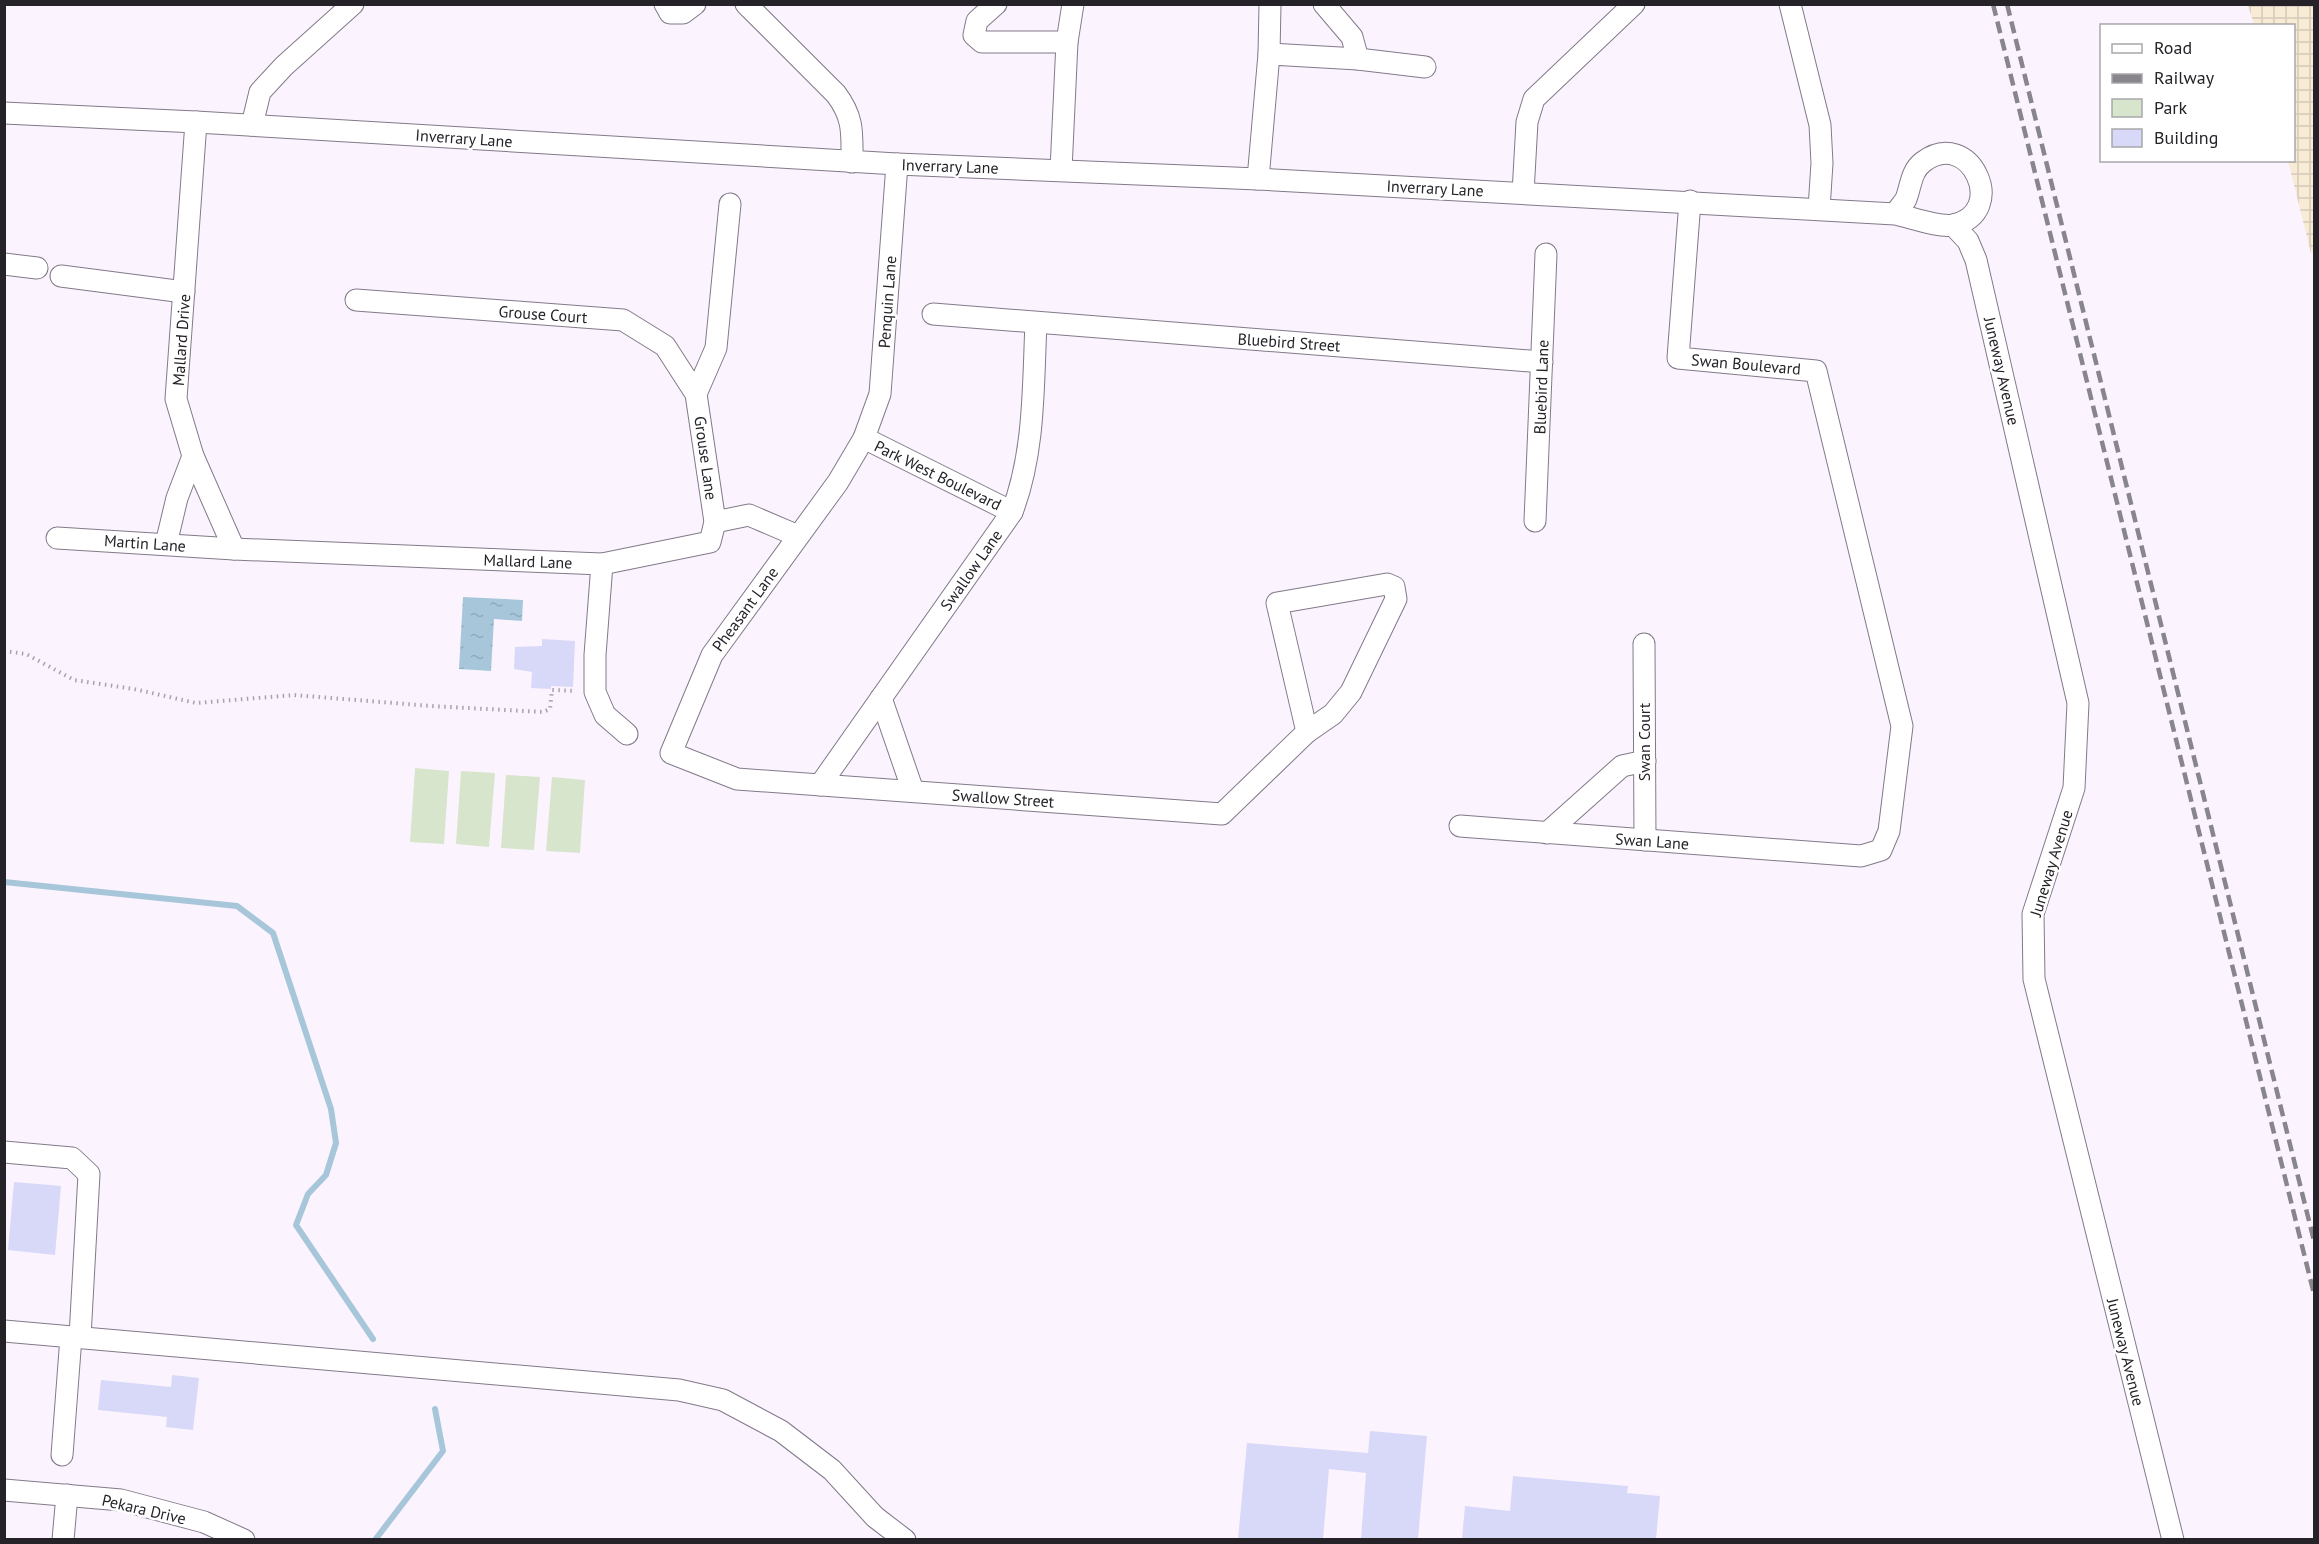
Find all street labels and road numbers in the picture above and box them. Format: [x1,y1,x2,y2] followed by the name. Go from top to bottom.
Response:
[415,125,513,151] street label: Inverrary Lane
[901,154,999,178] street label: Inverrary Lane
[1386,175,1484,201] street label: Inverrary Lane
[874,255,900,349] street label: Penquin Lane
[168,293,194,387] street label: Mallard Drive
[498,301,589,327] street label: Grouse Court
[1980,314,2024,427] street label: Juneway Avenue
[1237,328,1342,356] street label: Bluebird Street
[1529,339,1553,435] street label: Bluebird Lane
[1690,349,1802,379] street label: Swan Boulevard
[690,415,722,501] street label: Grouse Lane
[871,436,1005,514] street label: Park West Boulevard
[936,526,1006,614] street label: Swallow Lane
[103,530,187,556] street label: Martin Lane
[483,549,573,573] street label: Mallard Lane
[708,563,782,655] street label: Pheasant Lane
[1634,702,1654,781] street label: Swan Court
[951,784,1055,812] street label: Swallow Street
[2025,807,2077,920] street label: Juneway Avenue
[1614,828,1690,854] street label: Swan Lane
[2103,1295,2149,1408] street label: Juneway Avenue
[100,1490,188,1528] street label: Pekara Drive

